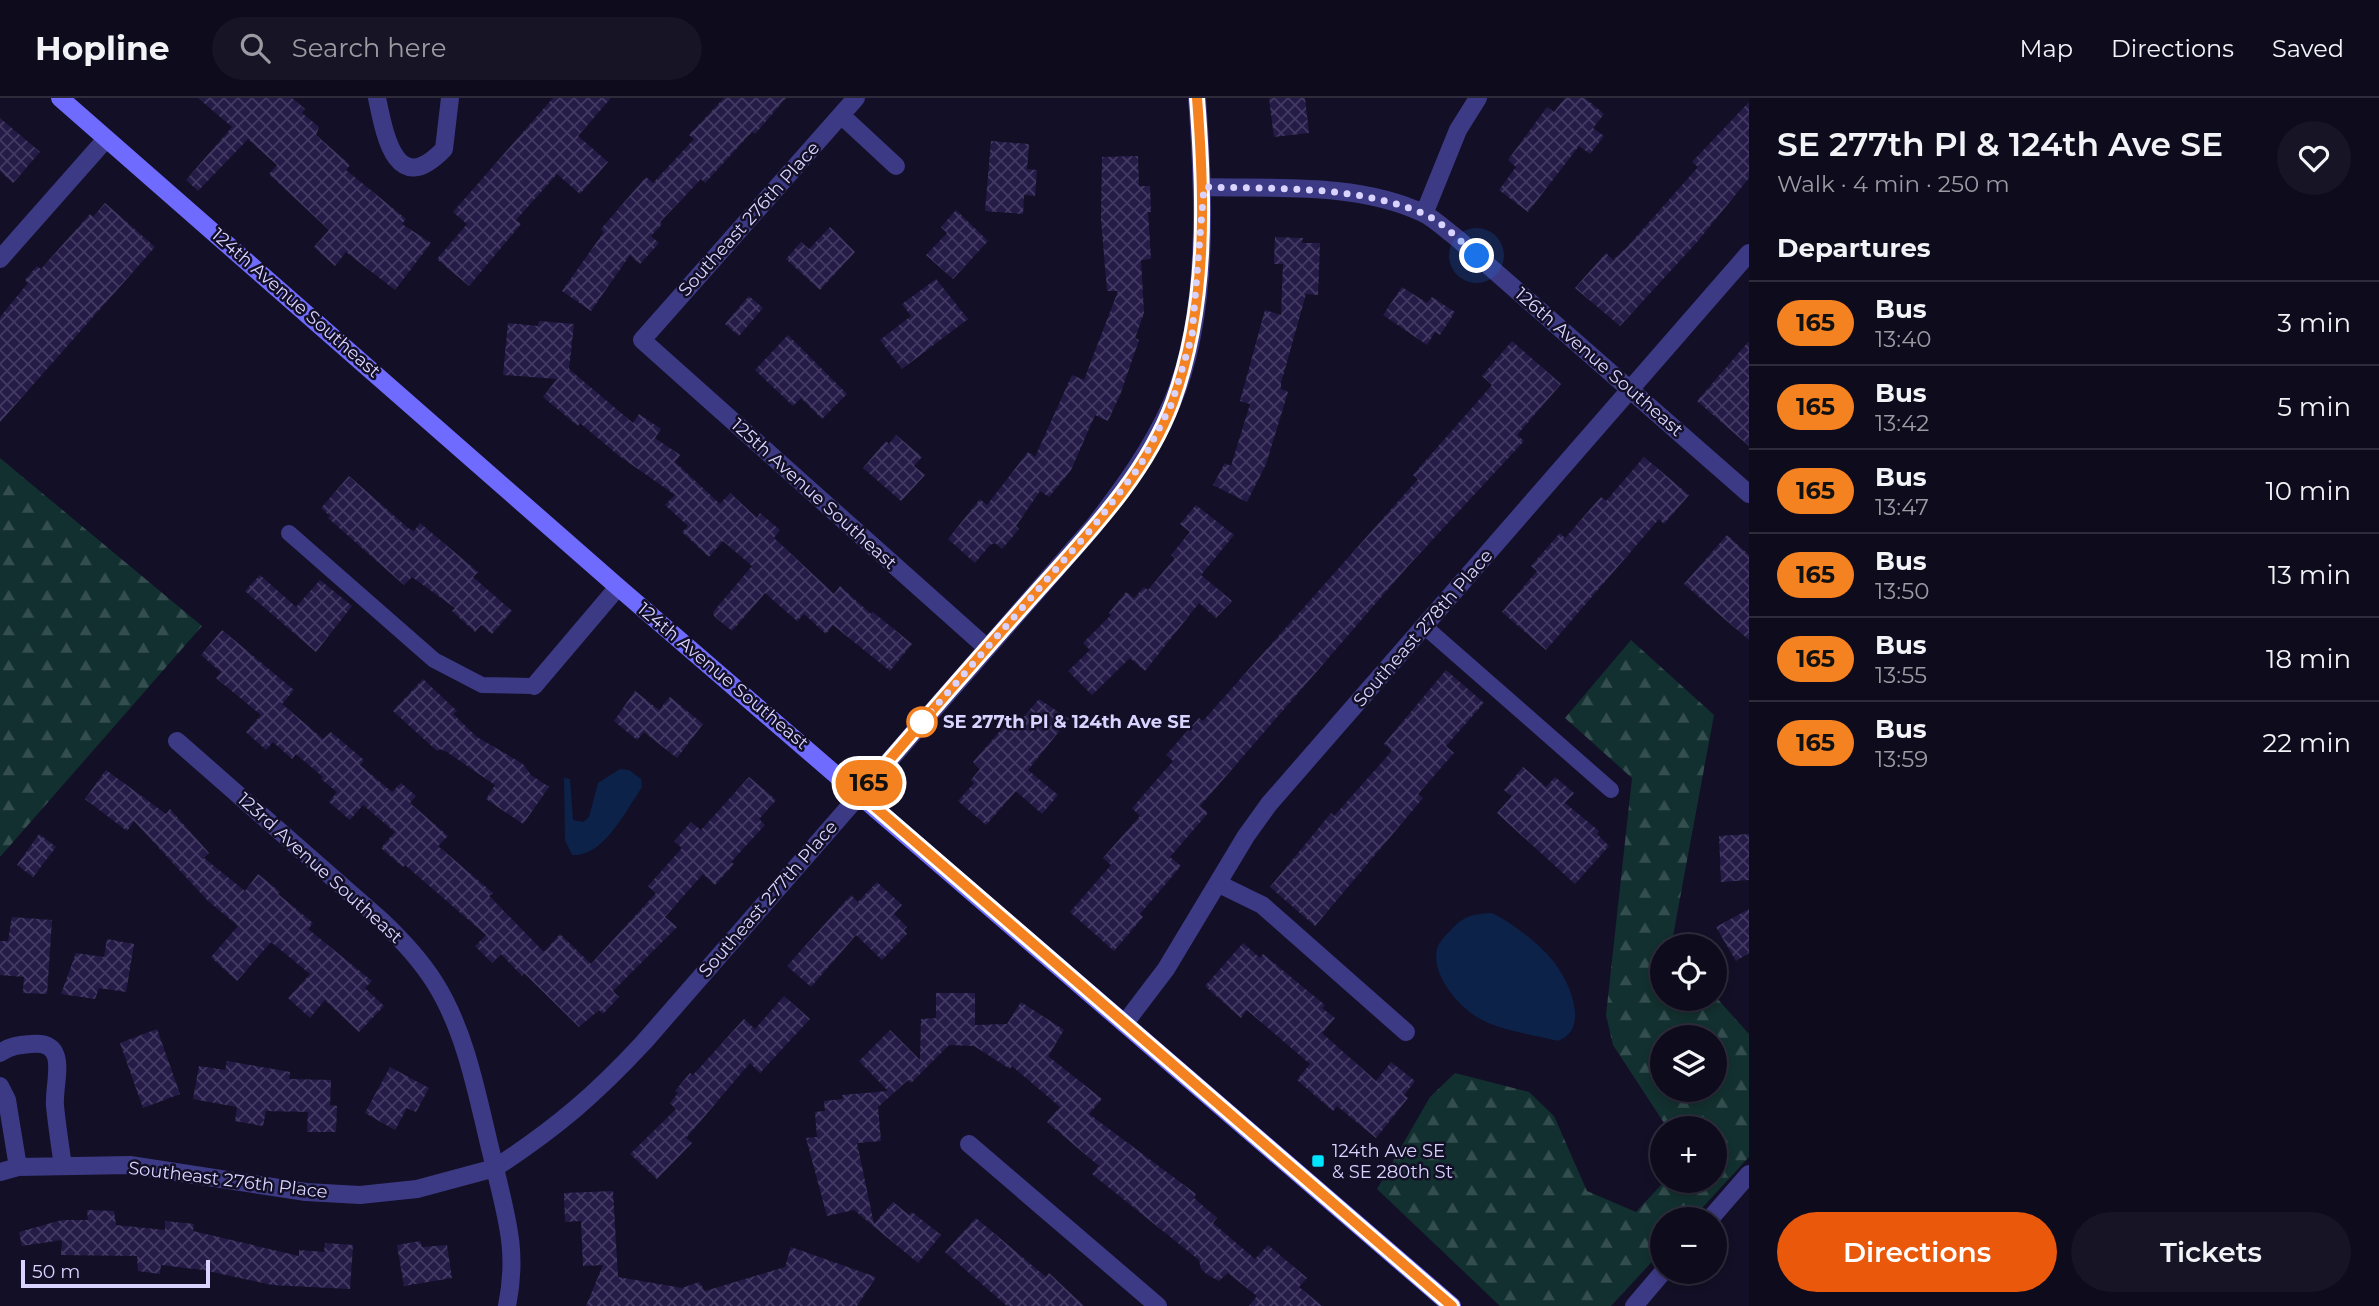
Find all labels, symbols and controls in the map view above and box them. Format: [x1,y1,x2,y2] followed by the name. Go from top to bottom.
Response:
[212,17,702,80] search box
[35,28,170,68] text: Hopline
[236,29,274,67] icon: search
[292,32,446,64] text: Search here
[2020,34,2073,63] text: Map
[2111,34,2234,63] text: Directions
[2272,34,2344,63] text: Saved
[2277,121,2351,195] button: heart
[1777,124,2223,164] text: SE 277th Pl & 124th Ave SE
[674,137,824,301] street label: Southeast 276th Place
[1777,170,2010,198] text: Walk · 4 min · 250 m
[207,224,385,382] street label: 124th Avenue Southeast
[1777,232,1931,264] text: Departures
[1459,238,1494,273] your location
[1510,283,1688,441] street label: 126th Avenue Southeast
[1875,293,1927,325] text: Bus
[2277,307,2351,339] text: 3 min
[1796,308,1835,337] text: 165
[1875,325,1932,353] text: 13:40
[1875,377,1927,409] text: Bus
[2277,391,2351,423] text: 5 min
[1796,392,1835,421] text: 165
[1875,409,1929,437] text: 13:42
[727,414,901,574] street label: 125th Avenue Southeast
[1875,461,1927,493] text: Bus
[2265,475,2351,507] text: 10 min
[1796,476,1835,505] text: 165
[1875,493,1929,521] text: 13:47
[1349,545,1497,711] street label: Southeast 278th Place
[1875,545,1927,577] text: Bus
[2268,559,2351,591] text: 13 min
[1796,560,1835,589] text: 165
[1875,577,1929,605] text: 13:50
[633,598,813,754] street label: 124th Avenue Southeast
[1875,629,1927,661] text: Bus
[2266,643,2351,675] text: 18 min
[1796,644,1835,673] text: 165
[1875,661,1927,689] text: 13:55
[907,707,937,737] marker: SE 277th Pl & 124th Ave SE
[943,711,1191,733] place label: SE 277th Pl & 124th Ave SE
[1875,713,1927,745] text: Bus
[2262,727,2351,759] text: 22 min
[1796,728,1835,757] text: 165
[1875,745,1928,773] text: 13:59
[829,760,909,806] line badge: 165
[850,768,888,797] text: 165
[233,788,407,948] street label: 123rd Avenue Southeast
[694,816,842,982] street label: Southeast 277th Place
[1650,934,1727,1284] map controls
[1650,934,1727,1011] button: locate
[1650,1025,1727,1102] button: layers
[1650,1116,1727,1193] button: +
[1332,1140,1453,1183] place label: 124th Ave SE & SE 280th St
[1310,1153,1326,1169] marker: 124th Ave SE & SE 280th St
[127,1157,329,1203] street label: Southeast 276th Place
[1650,1207,1727,1284] button: −
[1777,1212,2057,1292] button: Directions
[2071,1212,2351,1292] button: Tickets
[21,1257,210,1289] scale bar
[32,1260,80,1283] text: 50 m

